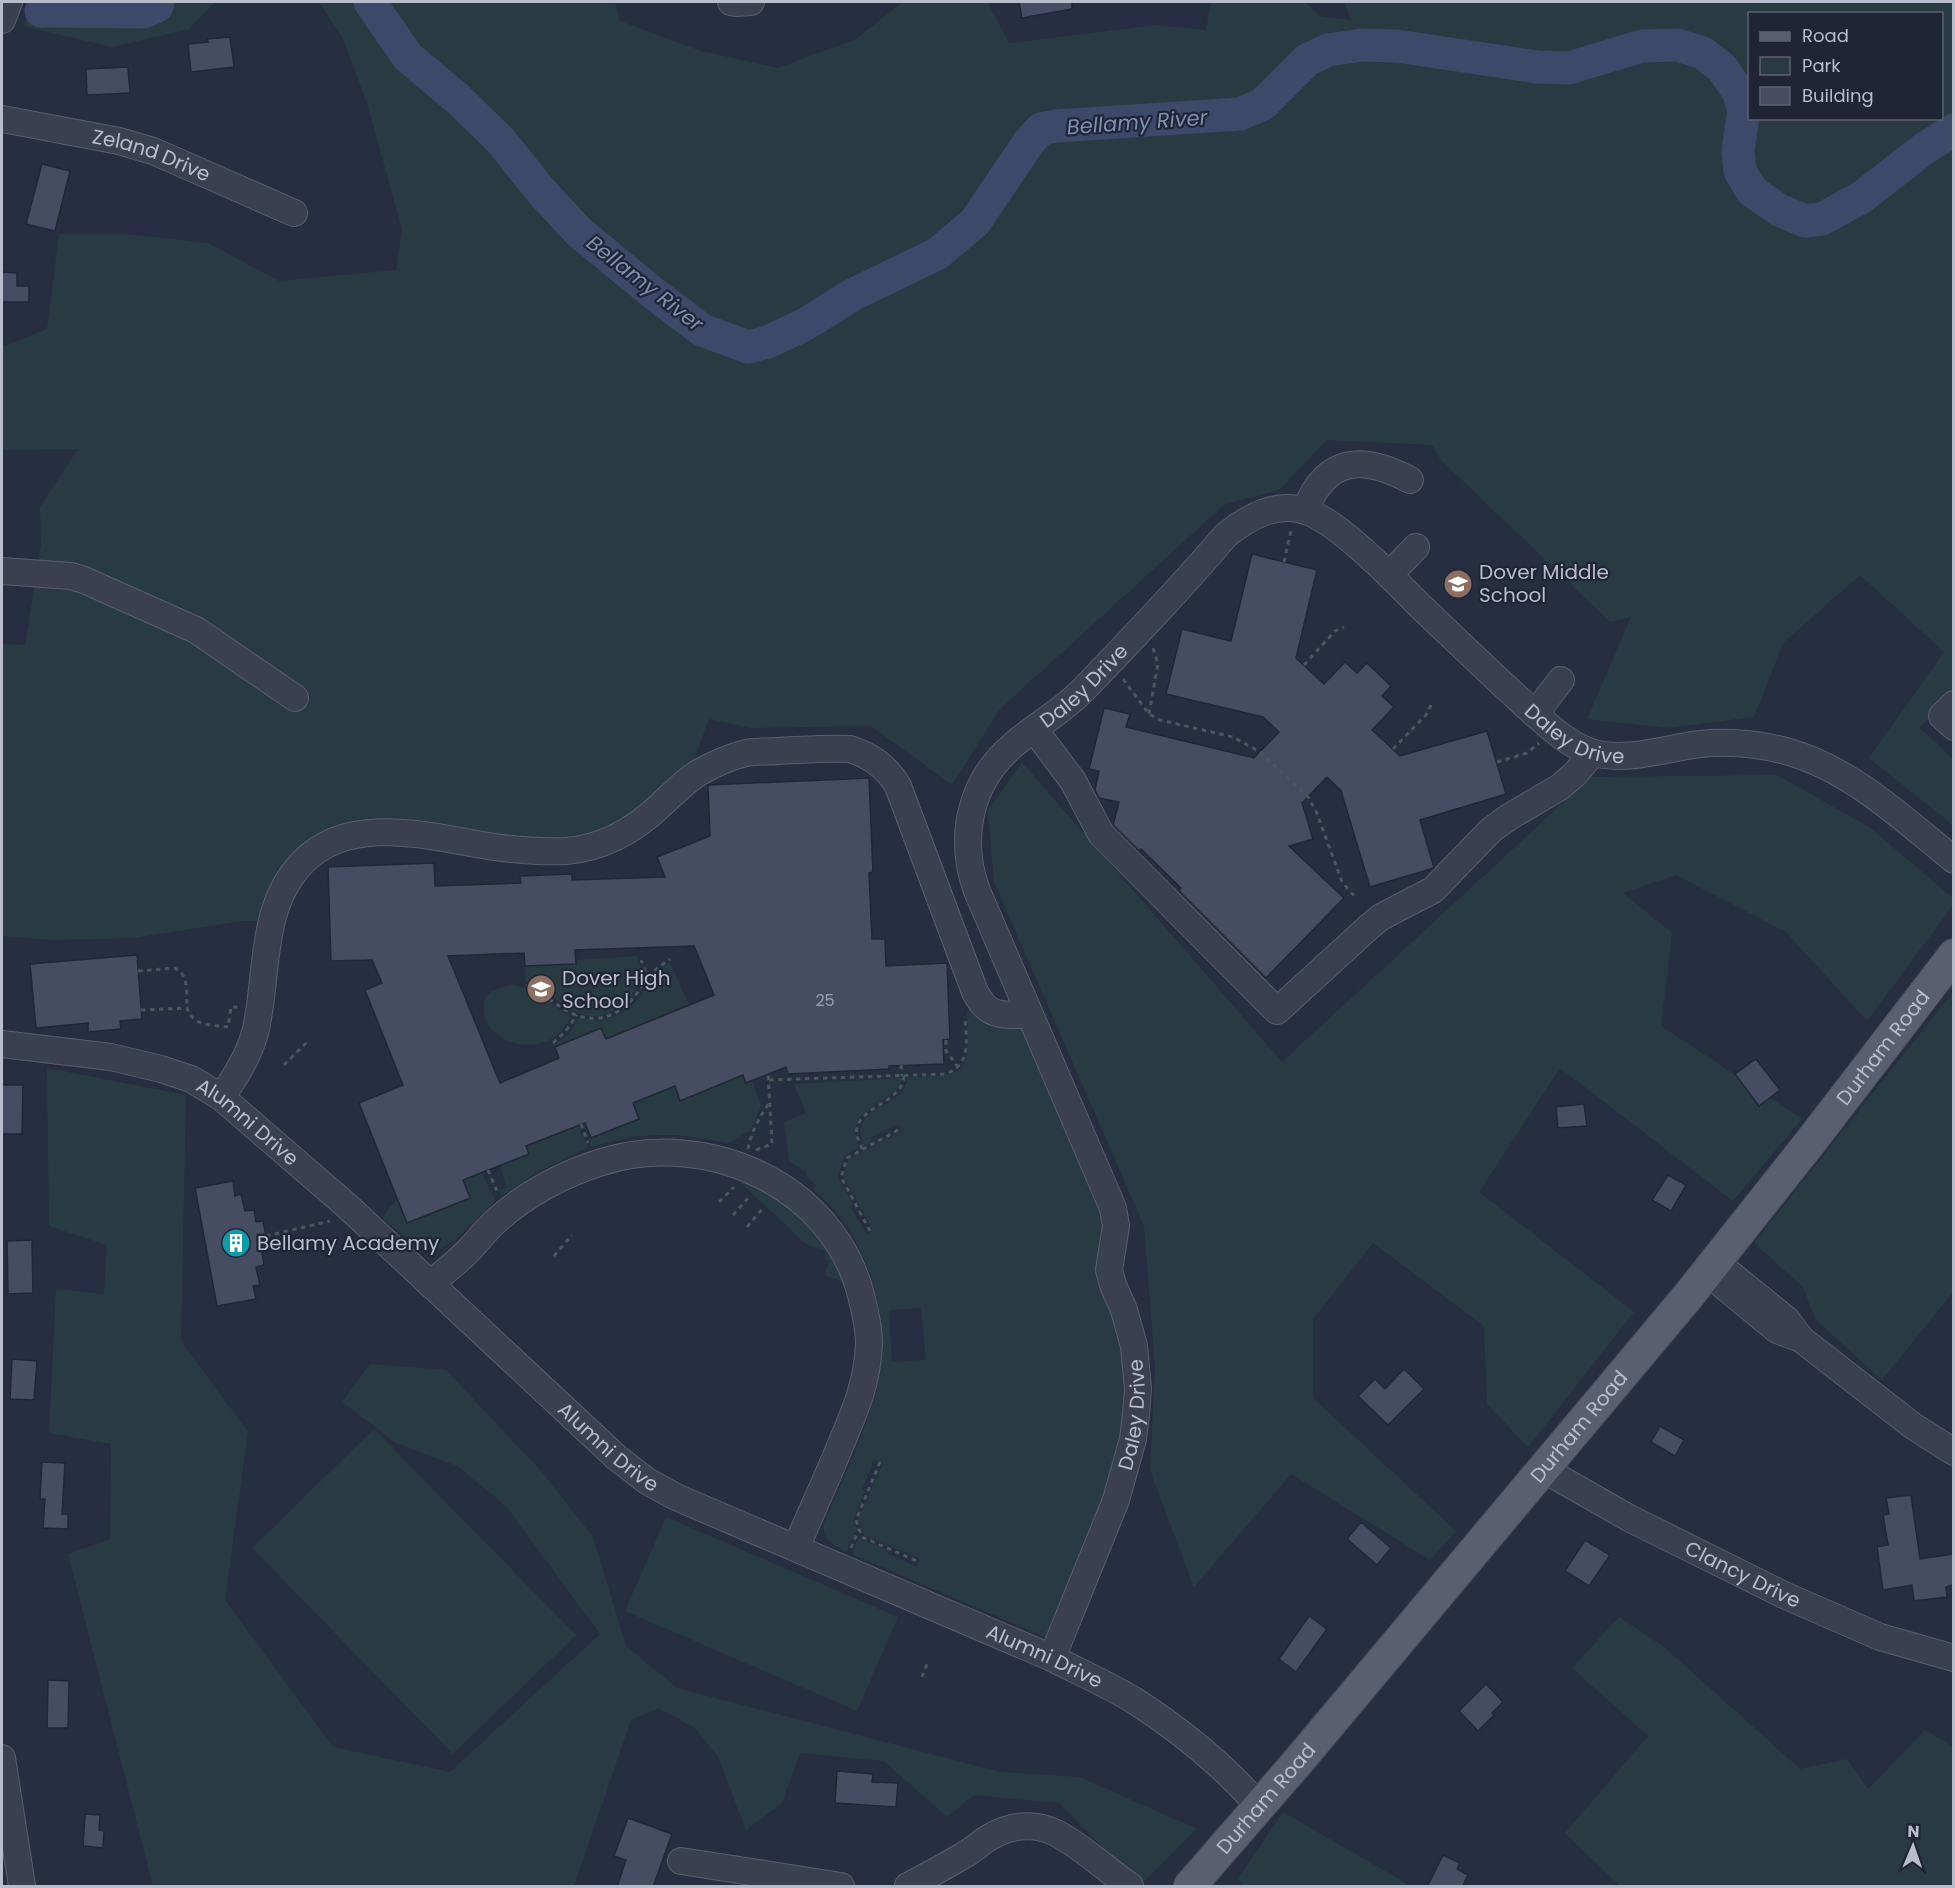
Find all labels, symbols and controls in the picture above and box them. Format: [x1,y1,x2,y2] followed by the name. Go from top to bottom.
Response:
[1748,12,1943,120] legend
[1802,23,1849,48] text: Road
[1802,53,1841,78] text: Park
[1802,83,1874,108] text: Building
[1066,103,1209,141] water label: Bellamy River
[90,122,215,188] street label: Zeland Drive
[581,228,710,338] water label: Bellamy River
[1479,558,1609,609] place label: Dover Middle School
[1442,568,1474,600] school or university icon: Dover Middle School
[1034,638,1134,734] street label: Daley Drive
[1518,697,1624,770] street label: Daley Drive
[562,964,670,1015] place label: Dover High School
[525,973,557,1005] school or university icon: Dover High School
[1830,984,1936,1111] street label: Durham Road
[815,989,835,1012] house number: 25
[191,1071,305,1172] street label: Alumni Drive
[220,1227,252,1259] building icon: Bellamy Academy
[257,1229,439,1257] place label: Bellamy Academy
[1111,1358,1152,1473] street label: Daley Drive
[1524,1364,1634,1489] street label: Durham Road
[552,1396,663,1499] street label: Alumni Drive
[1680,1534,1805,1615] street label: Clancy Drive
[982,1617,1107,1695] street label: Alumni Drive
[1210,1737,1322,1860] street label: Durham Road
[1883,1816,1943,1876] north arrow
[1907,1820,1920,1843] text: N

